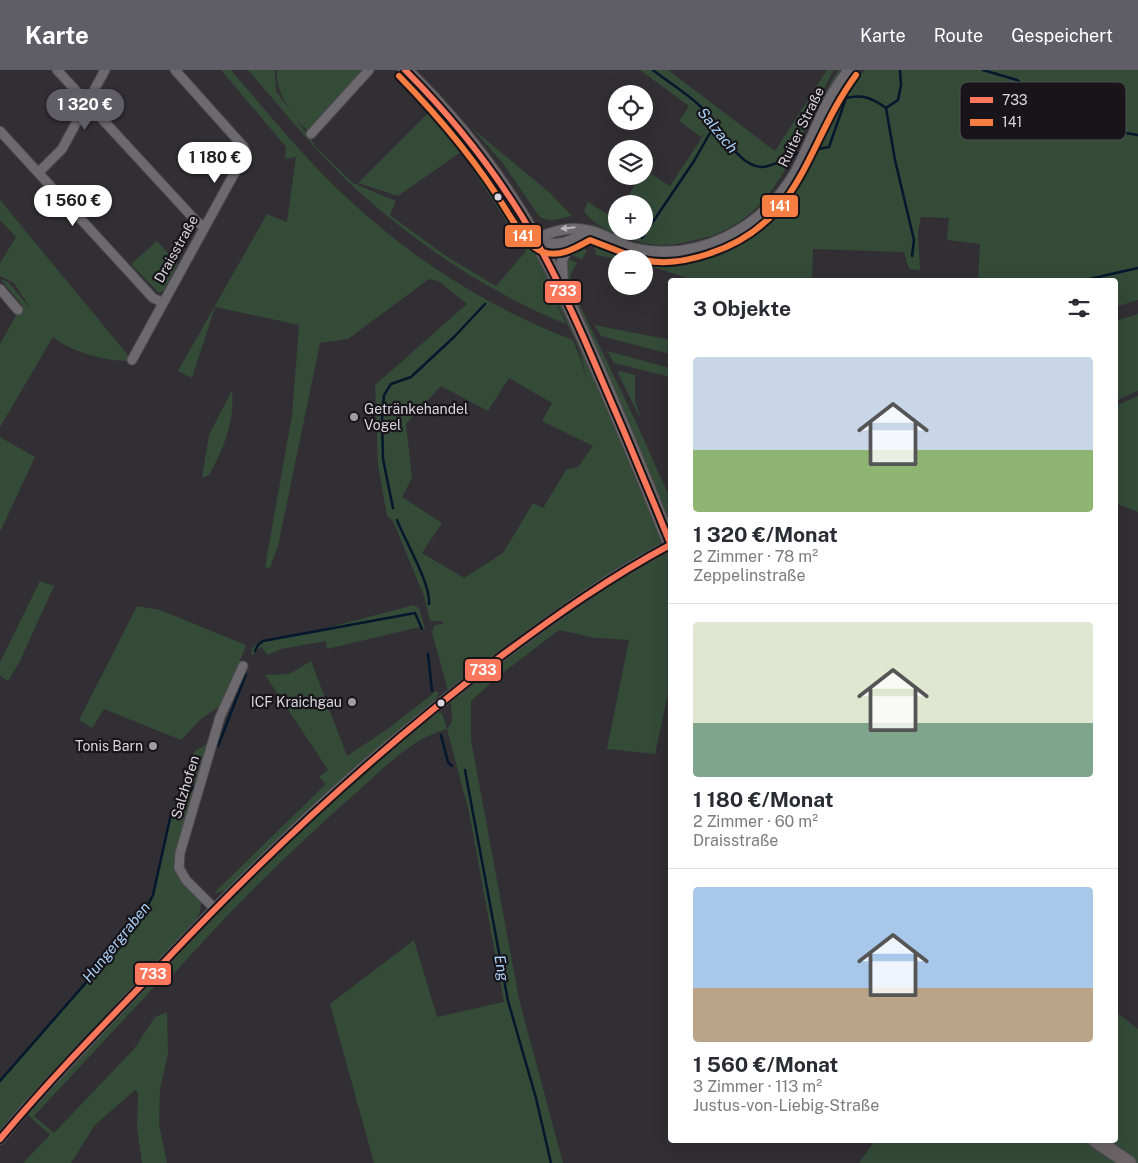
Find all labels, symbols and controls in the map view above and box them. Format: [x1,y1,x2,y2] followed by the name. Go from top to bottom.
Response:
[25,21,89,49] text: Karte
[860,25,906,46] text: Karte
[934,25,983,46] text: Route
[1011,25,1113,46] text: Gespeichert
[960,82,1126,140] legend
[775,84,827,170] street label: Ruiter Straße
[608,85,653,295] map controls
[608,85,653,130] button: locate
[39,88,131,131] pin: 1 320 €
[1002,92,1028,108] text: 733
[57,95,113,114] text: 1 320 €
[695,104,741,156] water label: Salzach
[1002,114,1022,130] text: 141
[608,140,653,185] button: layers
[169,142,261,184] pin: 1 180 €
[189,148,241,167] text: 1 180 €
[27,184,119,227] pin: 1 560 €
[45,191,101,210] text: 1 560 €
[493,192,503,202] unlabelled marker
[761,194,799,218] line badge: 141
[608,195,653,240] button: +
[769,198,791,214] text: 141
[151,212,201,286] street label: Draisstraße
[504,224,542,248] line badge: 141
[559,225,575,233] one-way arrow
[512,228,534,244] text: 141
[608,250,653,295] button: −
[544,280,582,304] line badge: 733
[549,283,577,299] text: 733
[1065,294,1093,322] icon: filters
[693,296,791,321] text: 3 Objekte
[848,389,938,479] icon: home
[364,401,468,433] place label: Getränkehandel Vogel
[348,411,360,423] marker: Getränkehandel Vogel
[693,522,838,547] text: 1 320 €/Monat
[693,547,818,566] text: 2 Zimmer · 78 m²
[693,566,806,585] text: Zeppelinstraße
[848,655,938,745] icon: home
[464,658,502,682] line badge: 733
[469,662,497,678] text: 733
[251,694,342,710] place label: ICF Kraichgau
[346,696,358,708] marker: ICF Kraichgau
[436,698,446,708] unlabelled marker
[75,738,143,754] place label: Tonis Barn
[147,740,159,752] marker: Tonis Barn
[168,753,202,821] street label: Salzhofen
[693,787,833,812] text: 1 180 €/Monat
[693,812,818,831] text: 2 Zimmer · 60 m²
[693,831,778,850] text: Draisstraße
[79,899,153,985] water label: Hungergraben
[848,920,938,1010] icon: home
[491,954,513,982] water label: Eng
[134,962,172,986] line badge: 733
[139,966,167,982] text: 733
[693,1052,838,1077] text: 1 560 €/Monat
[693,1077,822,1096] text: 3 Zimmer · 113 m²
[693,1096,879,1115] text: Justus-von-Liebig-Straße

